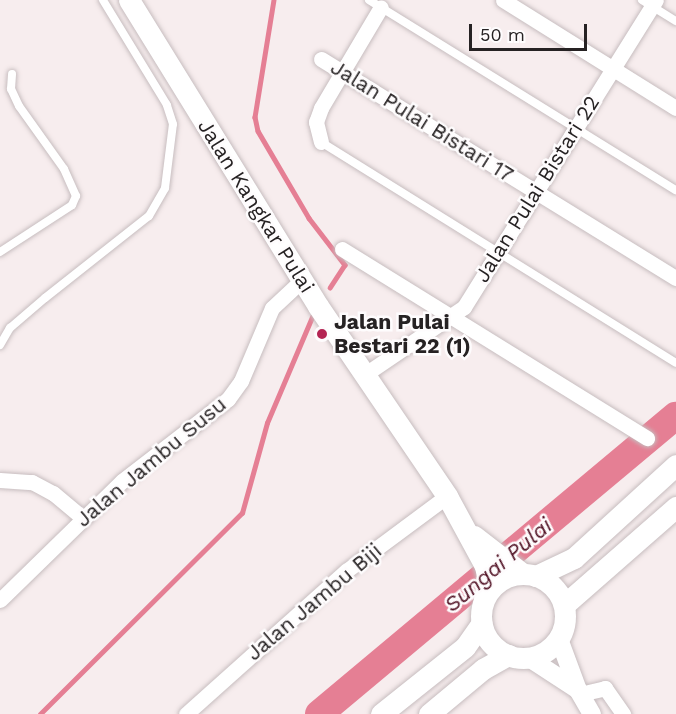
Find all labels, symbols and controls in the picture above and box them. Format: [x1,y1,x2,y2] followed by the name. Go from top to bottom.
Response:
[472,12,590,50] scale bar
[480,24,525,45] text: 50 m
[326,54,518,188] street label: Jalan Pulai Bistari 17
[469,91,605,287] street label: Jalan Pulai Bistari 22
[192,114,320,298] street label: Jalan Kangkar Pulai
[334,309,471,359] place label: Jalan Pulai Bestari 22 (1)
[315,327,329,341] marker: Jalan Pulai Bestari 22 (1)
[71,392,231,532] street label: Jalan Jambu Susu
[439,512,557,618] water label: Sungai Pulai
[241,538,387,666] street label: Jalan Jambu Biji

